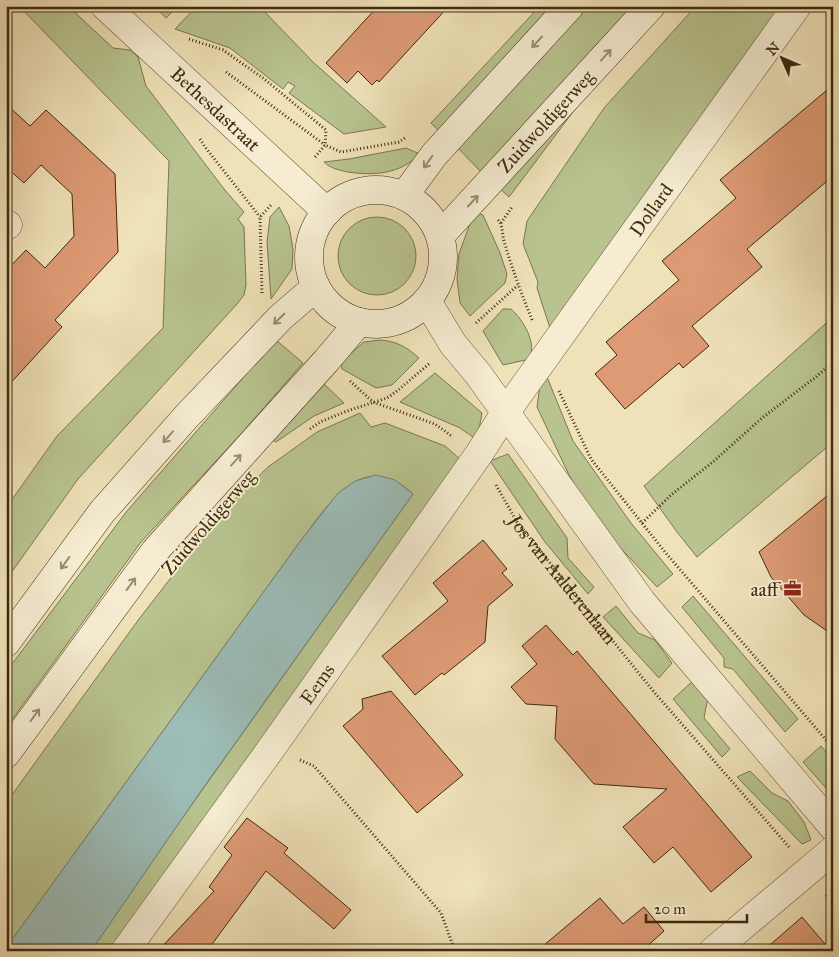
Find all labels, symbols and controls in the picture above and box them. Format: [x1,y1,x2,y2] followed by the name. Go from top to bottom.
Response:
[756,32,806,82] north arrow
[531,36,543,49] one-way arrow
[763,39,783,59] text: N
[600,49,612,62] one-way arrow
[166,62,265,156] street label: Bethesdastraat
[493,65,600,178] street label: Zuidwoldigerweg
[423,155,433,169] one-way arrow
[625,179,678,241] street label: Dollard
[467,194,479,207] one-way arrow
[273,313,285,325] one-way arrow
[162,431,174,444] one-way arrow
[231,454,242,467] one-way arrow
[157,465,261,580] street label: Zuidwoldigerweg
[502,509,622,649] street label: Jos van Aalderenlaan
[60,556,70,570] one-way arrow
[126,577,136,591] one-way arrow
[751,578,782,601] place label: aaff
[782,579,802,599] office icon: aaff
[295,659,340,709] street label: Eems
[30,708,40,722] one-way arrow
[646,892,748,924] scale bar
[654,900,686,918] text: 20 m

